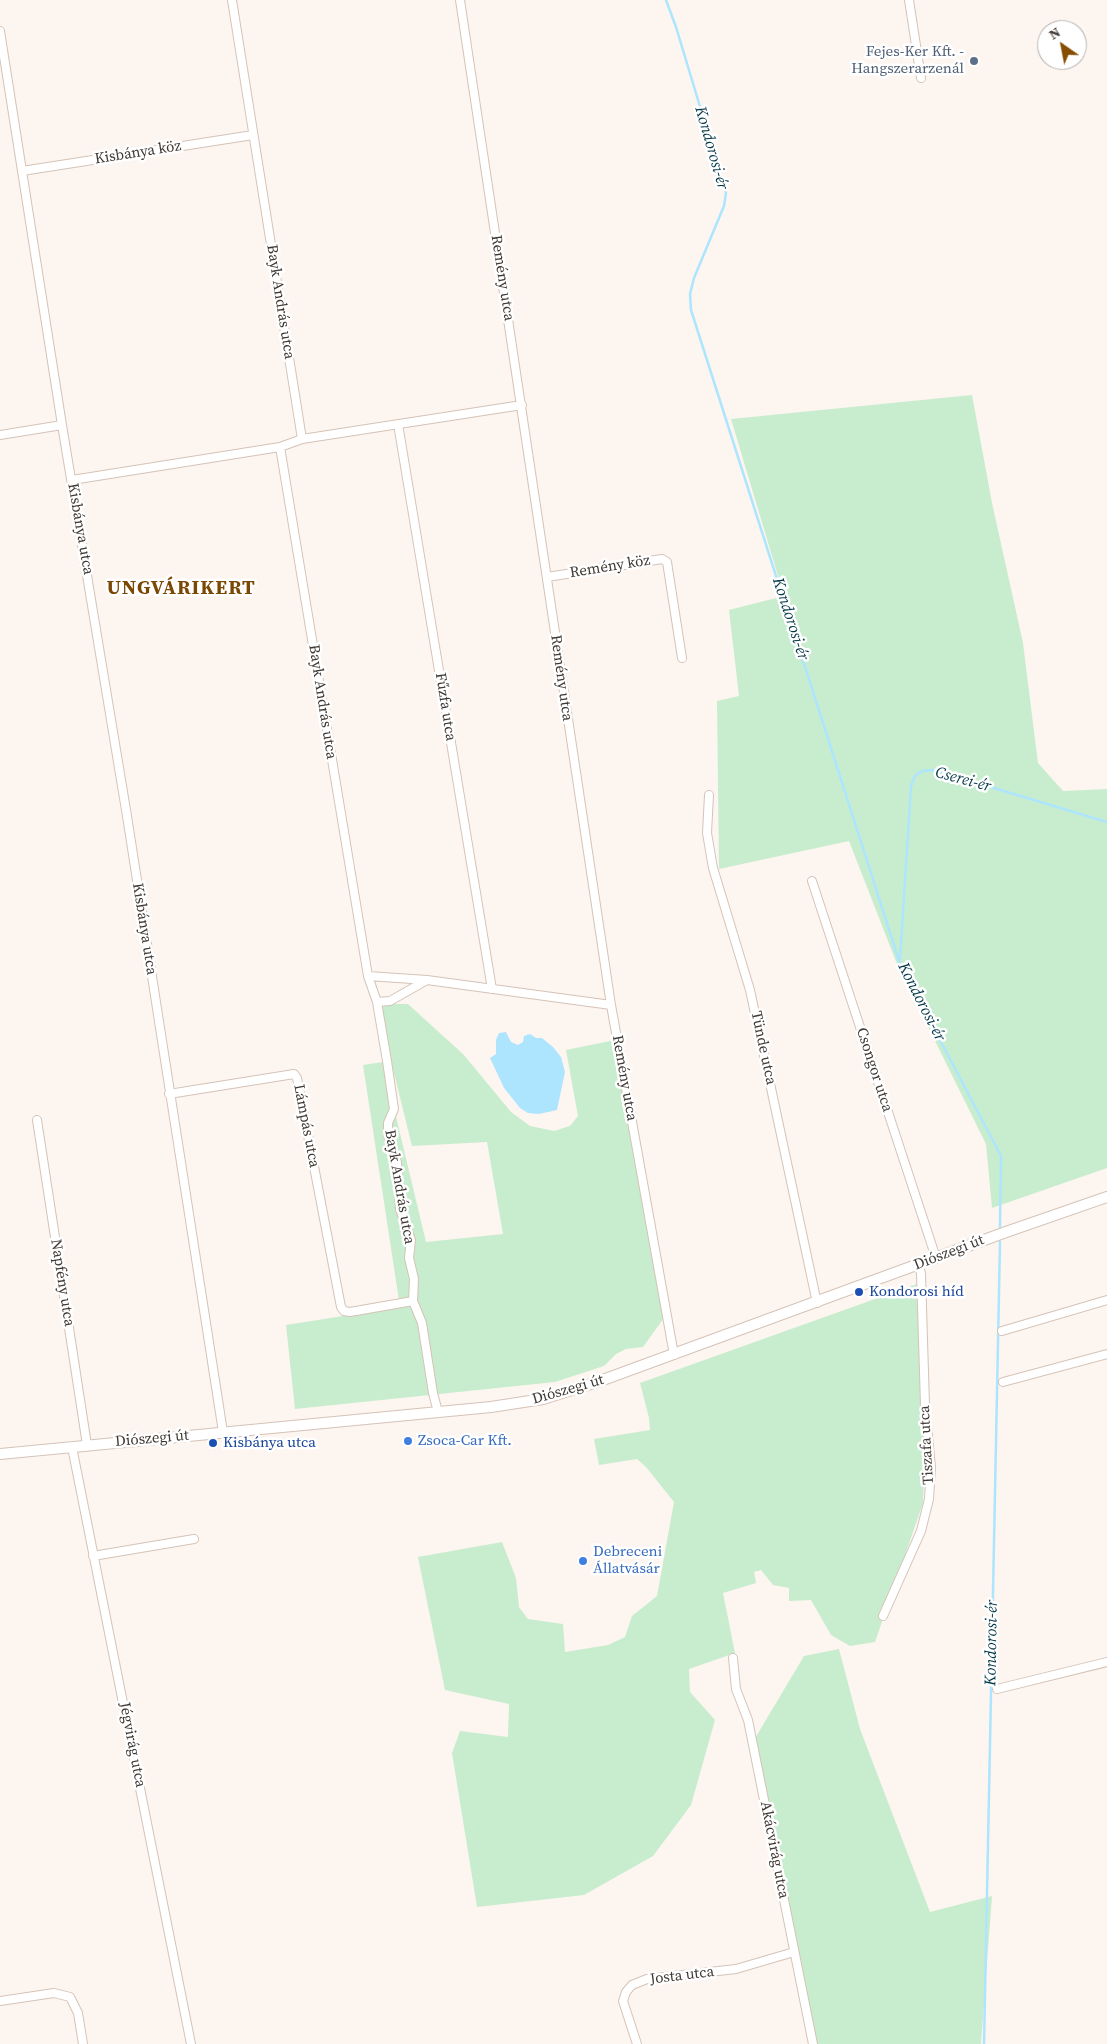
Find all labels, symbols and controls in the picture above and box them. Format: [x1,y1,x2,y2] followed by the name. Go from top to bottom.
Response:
[1037,20,1087,70] north arrow
[1045,22,1064,44] text: N
[851,43,964,78] place label: Fejes-Ker Kft. - Hangszerarzenál
[968,55,980,67] marker: Fejes-Ker Kft. - Hangszerarzenál
[690,104,732,192] water label: Kondorosi-ér
[94,137,182,169] street label: Kisbánya köz
[486,234,518,322] street label: Remény utca
[262,243,298,361] street label: Bayk András utca
[63,482,97,576] street label: Kisbánya utca
[568,552,652,582] street label: Remény köz
[768,575,812,663] water label: Kondorosi-ér
[105,577,257,601] district label: UNGVÁRIKERT
[546,634,576,722] street label: Remény utca
[304,643,340,761] street label: Bayk András utca
[431,672,459,742] street label: Fűzfa utca
[933,763,993,797] water label: Cserei-ér
[128,882,160,976] street label: Kisbánya utca
[893,959,949,1045] water label: Kondorosi-ér
[746,1010,780,1086] street label: Tünde utca
[852,1026,896,1114] street label: Csongor utca
[608,1034,640,1122] street label: Remény utca
[289,1083,323,1169] street label: Lámpás utca
[380,1128,418,1246] street label: Bayk András utca
[911,1231,987,1275] street label: Diószegi út
[46,1238,78,1328] street label: Napfény utca
[869,1283,964,1301] place label: Kondorosi híd
[853,1286,865,1298] marker: Kondorosi híd
[530,1371,606,1409] street label: Diószegi út
[916,1405,938,1485] street label: Tiszafa utca
[115,1427,189,1451] street label: Diószegi út
[418,1432,512,1450] place label: Zsoca-Car Kft.
[223,1434,316,1452] place label: Kisbánya utca
[402,1435,414,1447] marker: Zsoca-Car Kft.
[207,1437,219,1449] marker: Kisbánya utca
[593,1543,662,1578] place label: Debreceni Állatvásár
[577,1555,589,1567] marker: Debreceni Állatvásár
[982,1600,1002,1686] water label: Kondorosi-ér
[115,1701,149,1789] street label: Jégvirág utca
[756,1800,792,1900] street label: Akácvirág utca
[649,1963,715,1989] street label: Josta utca

